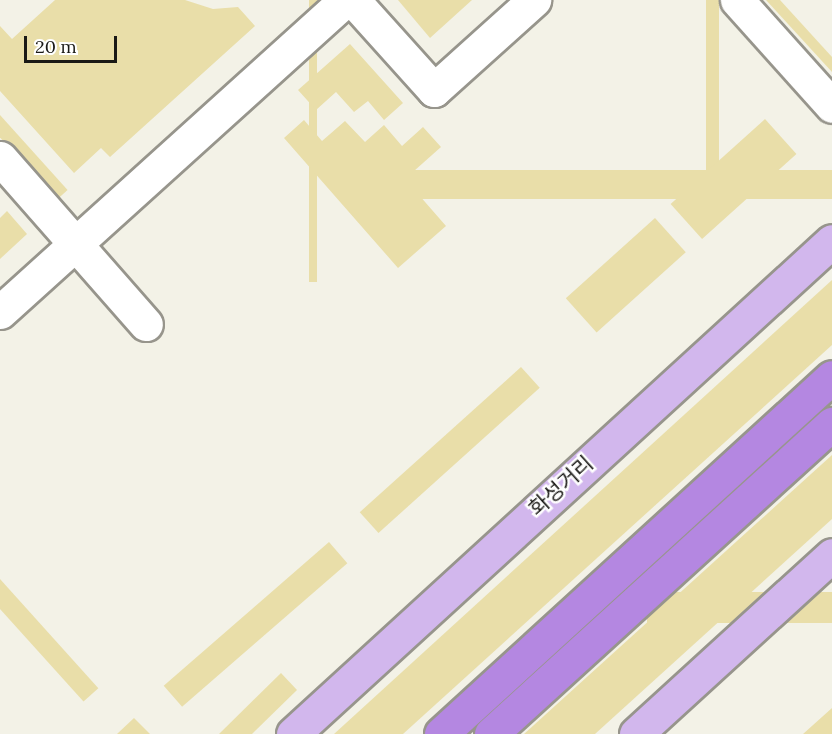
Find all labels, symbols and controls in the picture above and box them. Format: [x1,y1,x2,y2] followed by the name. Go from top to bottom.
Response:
[27,24,120,62] scale bar
[35,35,77,58] text: 20 m
[524,451,598,521] street label: 화성거리

